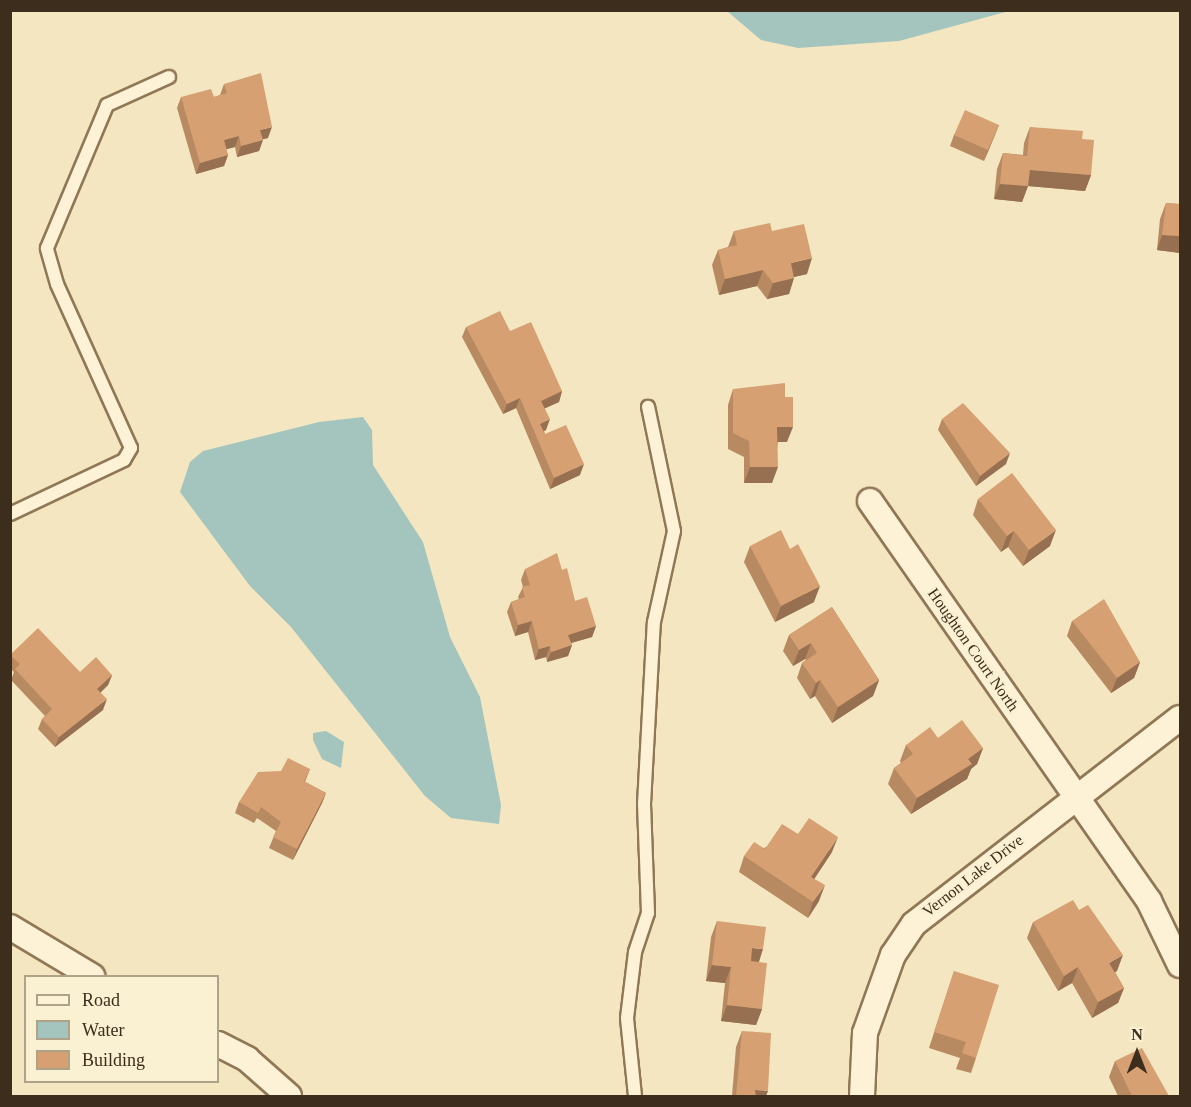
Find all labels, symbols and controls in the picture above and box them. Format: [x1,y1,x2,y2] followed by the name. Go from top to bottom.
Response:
[923,585,1023,715] street label: Houghton Court North
[919,831,1027,921] street label: Vernon Lake Drive
[24,975,219,1083] legend
[82,990,120,1010] text: Road
[82,1020,125,1040] text: Water
[1107,1023,1167,1083] north arrow
[1131,1026,1143,1043] text: N
[82,1050,145,1070] text: Building

